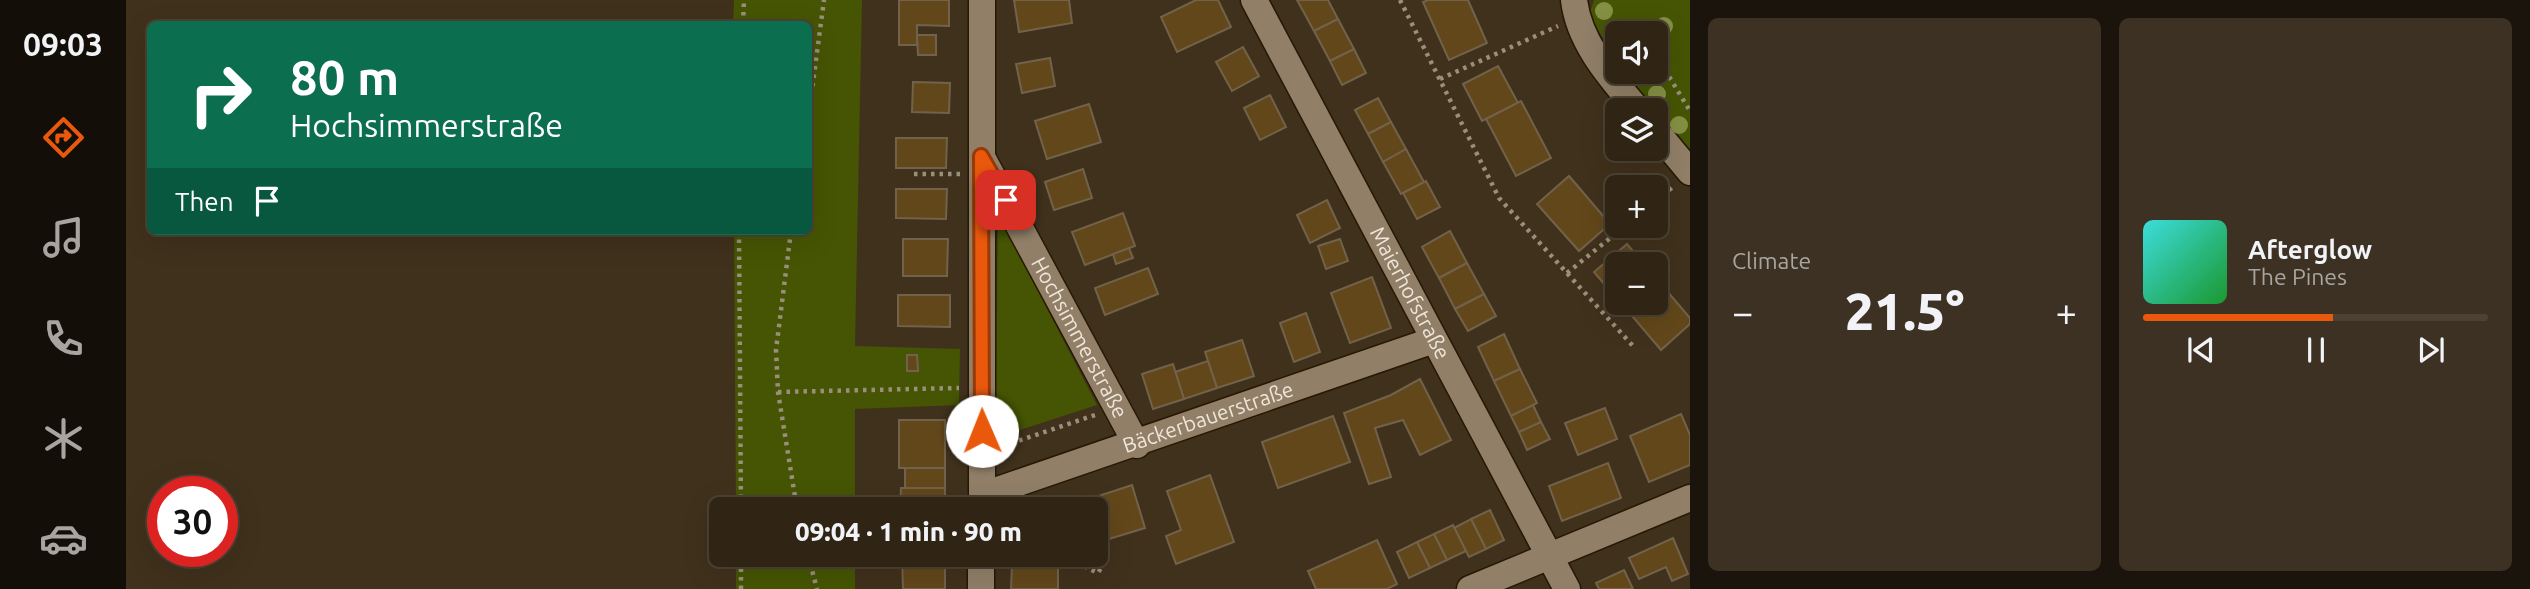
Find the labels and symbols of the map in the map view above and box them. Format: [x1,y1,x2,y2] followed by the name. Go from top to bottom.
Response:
[976,170,1036,230] pin
[1366,222,1456,363] street label: Maierhofstraße
[1027,253,1133,422] street label: Hochsimmerstraße
[1119,376,1296,457] street label: Bäckerbauerstraße
[945,394,1019,468] position arrow
[147,476,238,567] speed limit sign: 30

